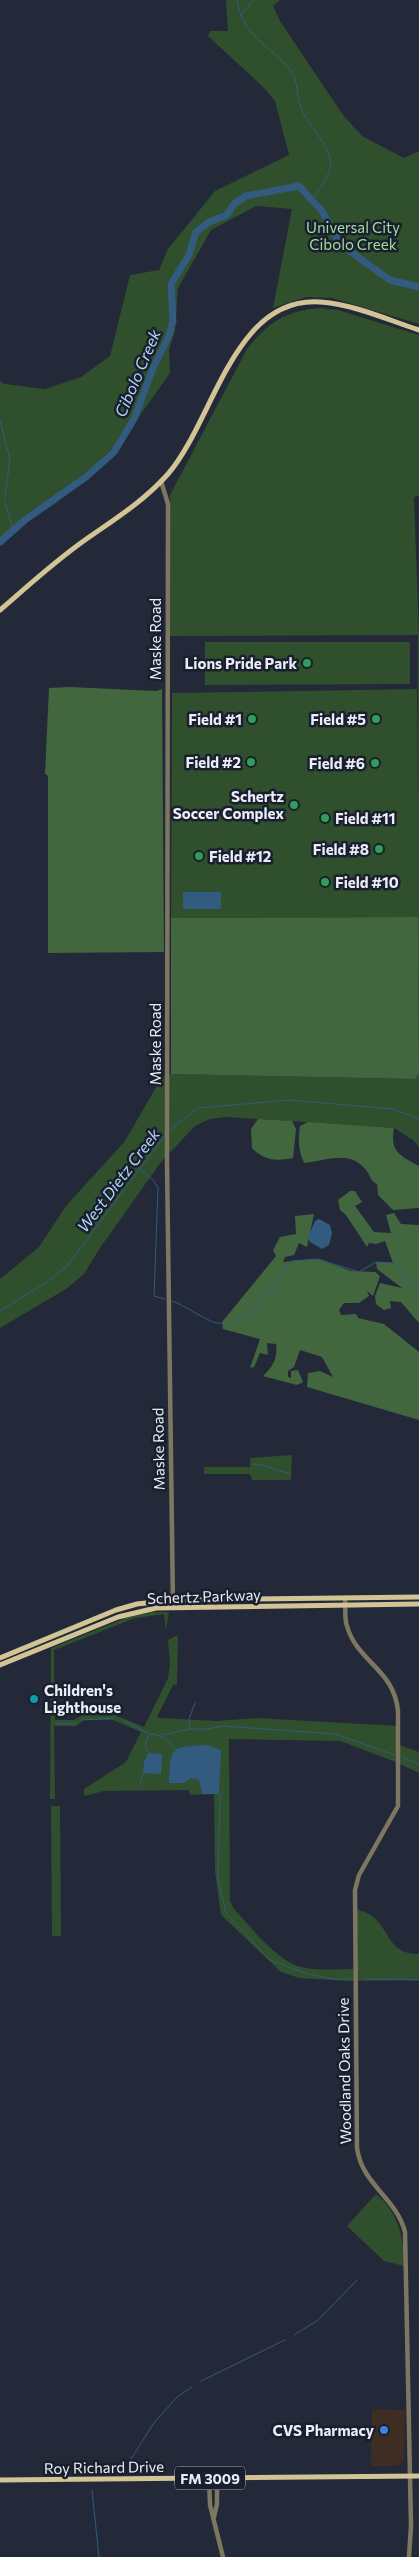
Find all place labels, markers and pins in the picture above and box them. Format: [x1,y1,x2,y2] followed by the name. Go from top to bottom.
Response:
[185,654,297,672] place label: Lions Pride Park
[301,657,313,669] marker: Lions Pride Park
[188,710,242,728] place label: Field #1
[310,710,366,728] place label: Field #5
[246,713,258,725] marker: Field #1
[370,713,382,725] marker: Field #5
[186,753,241,771] place label: Field #2
[309,754,365,772] place label: Field #6
[245,756,257,768] marker: Field #2
[369,757,381,769] marker: Field #6
[173,787,284,822] place label: Schertz Soccer Complex
[288,799,300,811] marker: Schertz Soccer Complex
[335,809,396,827] place label: Field #11
[319,812,331,824] marker: Field #11
[313,840,369,858] place label: Field #8
[373,843,385,855] marker: Field #8
[209,847,271,865] place label: Field #12
[193,850,205,862] marker: Field #12
[335,873,399,891] place label: Field #10
[319,876,331,888] marker: Field #10
[44,1681,121,1716] place label: Children's Lighthouse
[28,1693,40,1705] marker: Children's Lighthouse
[273,2421,375,2439] place label: CVS Pharmacy
[378,2424,390,2436] marker: CVS Pharmacy

